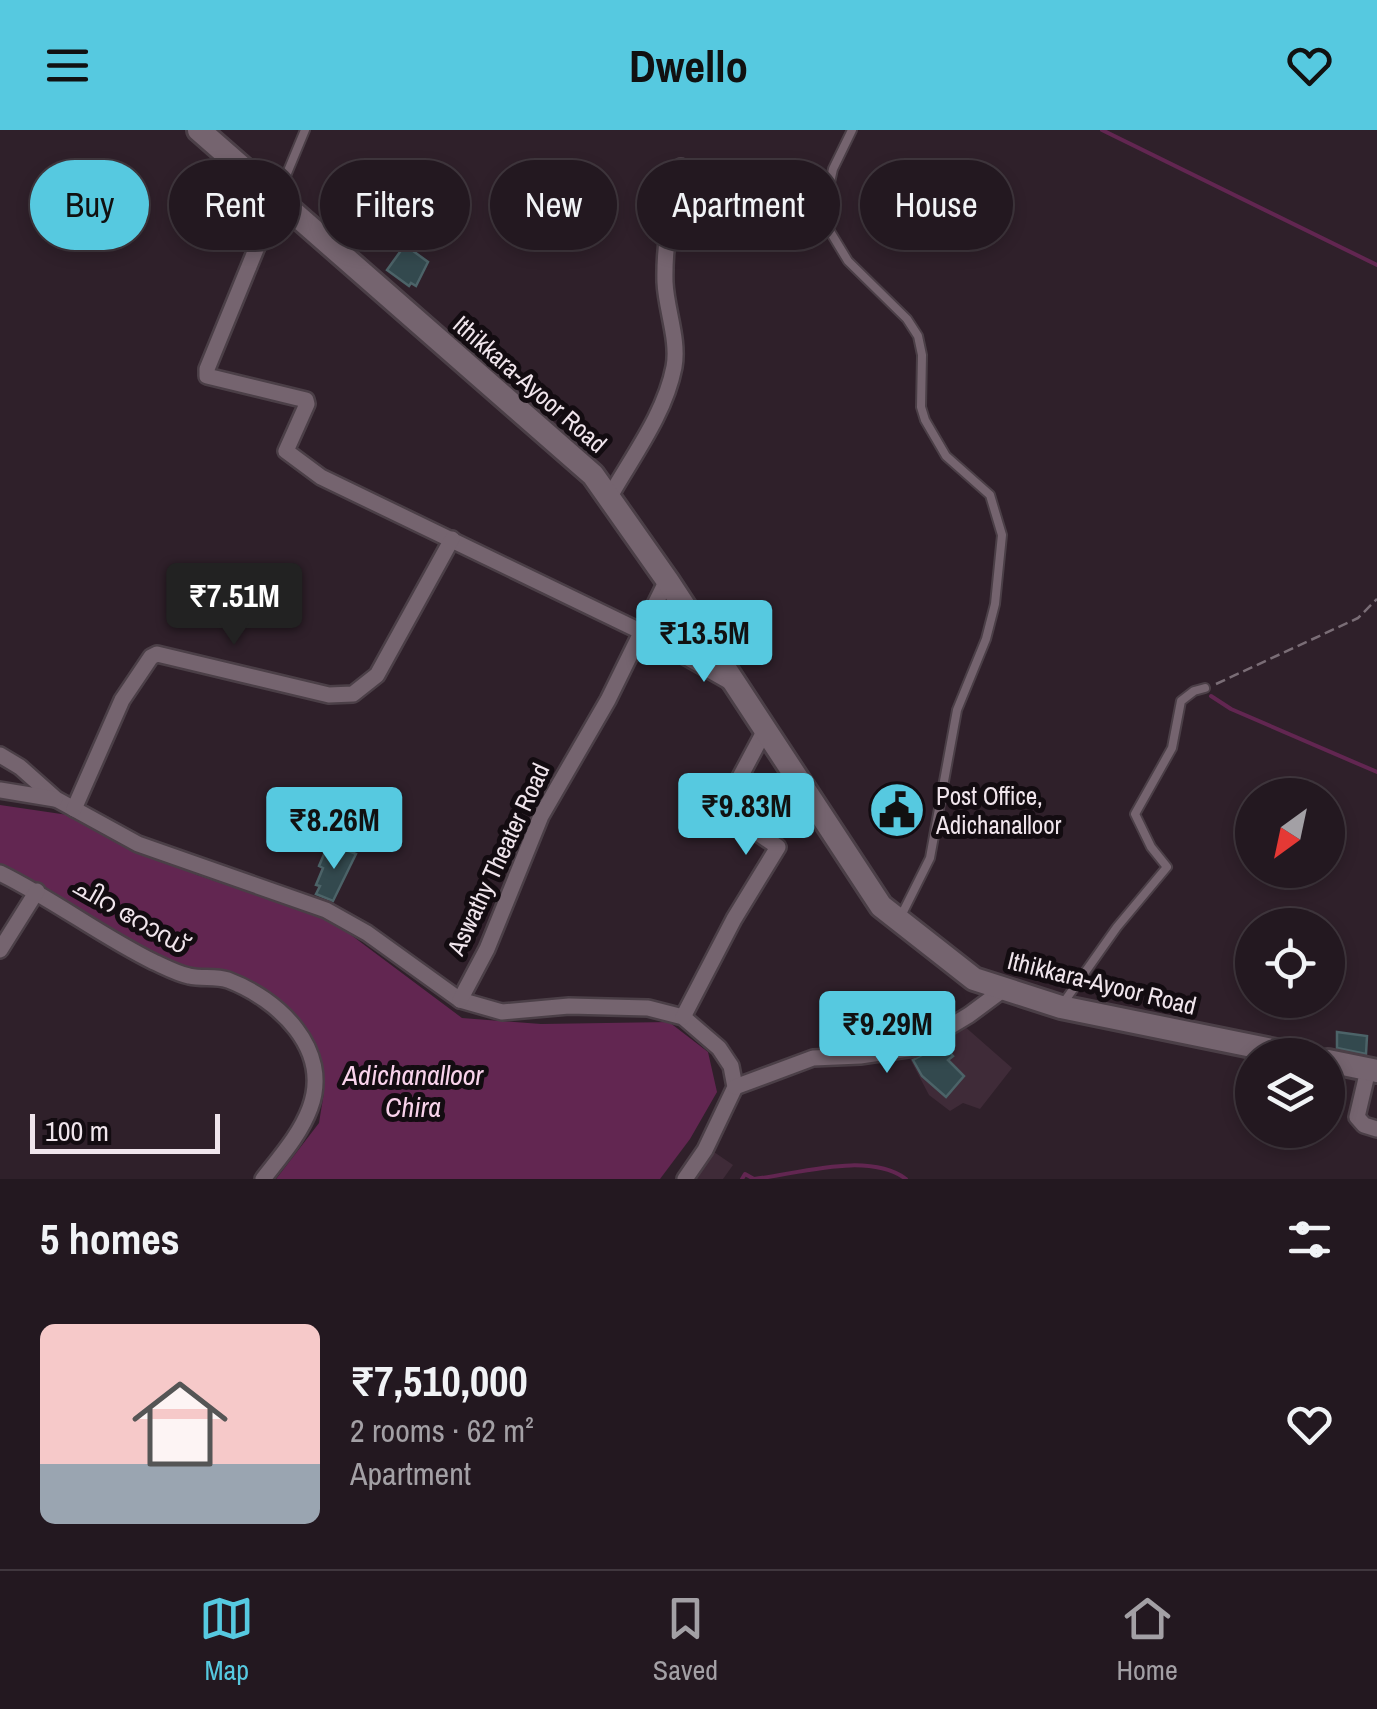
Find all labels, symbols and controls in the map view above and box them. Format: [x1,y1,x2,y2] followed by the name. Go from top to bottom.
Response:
[629,35,748,96] text: Dwello
[40,38,95,93] icon: menu
[1282,38,1337,93] icon: heart
[30,160,149,250] chip: Buy
[169,160,300,250] chip: Rent
[320,160,470,250] chip: Filters
[490,160,617,250] chip: New
[637,160,840,250] chip: Apartment
[860,160,1013,250] chip: House
[446,308,614,460] street label: Ithikkara-Ayoor Road
[153,563,315,648] pin: ₹7.51M
[188,574,280,617] text: ₹7.51M
[623,600,785,685] pin: ₹13.5M
[658,611,750,654] text: ₹13.5M
[438,757,557,961] street label: Aswathy Theater Road
[665,773,827,858] pin: ₹9.83M
[1235,778,1345,888] north arrow
[1235,778,1345,1148] map controls
[935,779,1062,842] place label: Post Office, Adichanalloor
[867,780,927,840] public building icon: Post Office, Adichanalloor
[700,784,792,827] text: ₹9.83M
[253,787,415,872] pin: ₹8.26M
[288,798,380,841] text: ₹8.26M
[68,869,196,962] street label: ചിറ റോഡ്
[1235,908,1345,1018] button: locate
[1004,943,1200,1023] street label: Ithikkara-Ayoor Road
[806,991,968,1076] pin: ₹9.29M
[841,1002,933,1045] text: ₹9.29M
[1235,1038,1345,1148] button: layers
[341,1056,485,1126] water label: Adichanalloor Chira
[30,1109,220,1154] scale bar
[45,1112,109,1150] text: 100 m
[40,1211,180,1267] text: 5 homes
[1282,1212,1337,1267] icon: filters
[350,1353,528,1409] text: ₹7,510,000
[120,1364,240,1484] icon: home
[1282,1397,1337,1452] icon: heart
[350,1409,534,1452] text: 2 rooms · 62 m²
[350,1452,471,1495] text: Apartment
[199,1591,254,1689] tab: Map
[653,1591,718,1689] tab: Saved
[1116,1591,1178,1689] tab: Home

